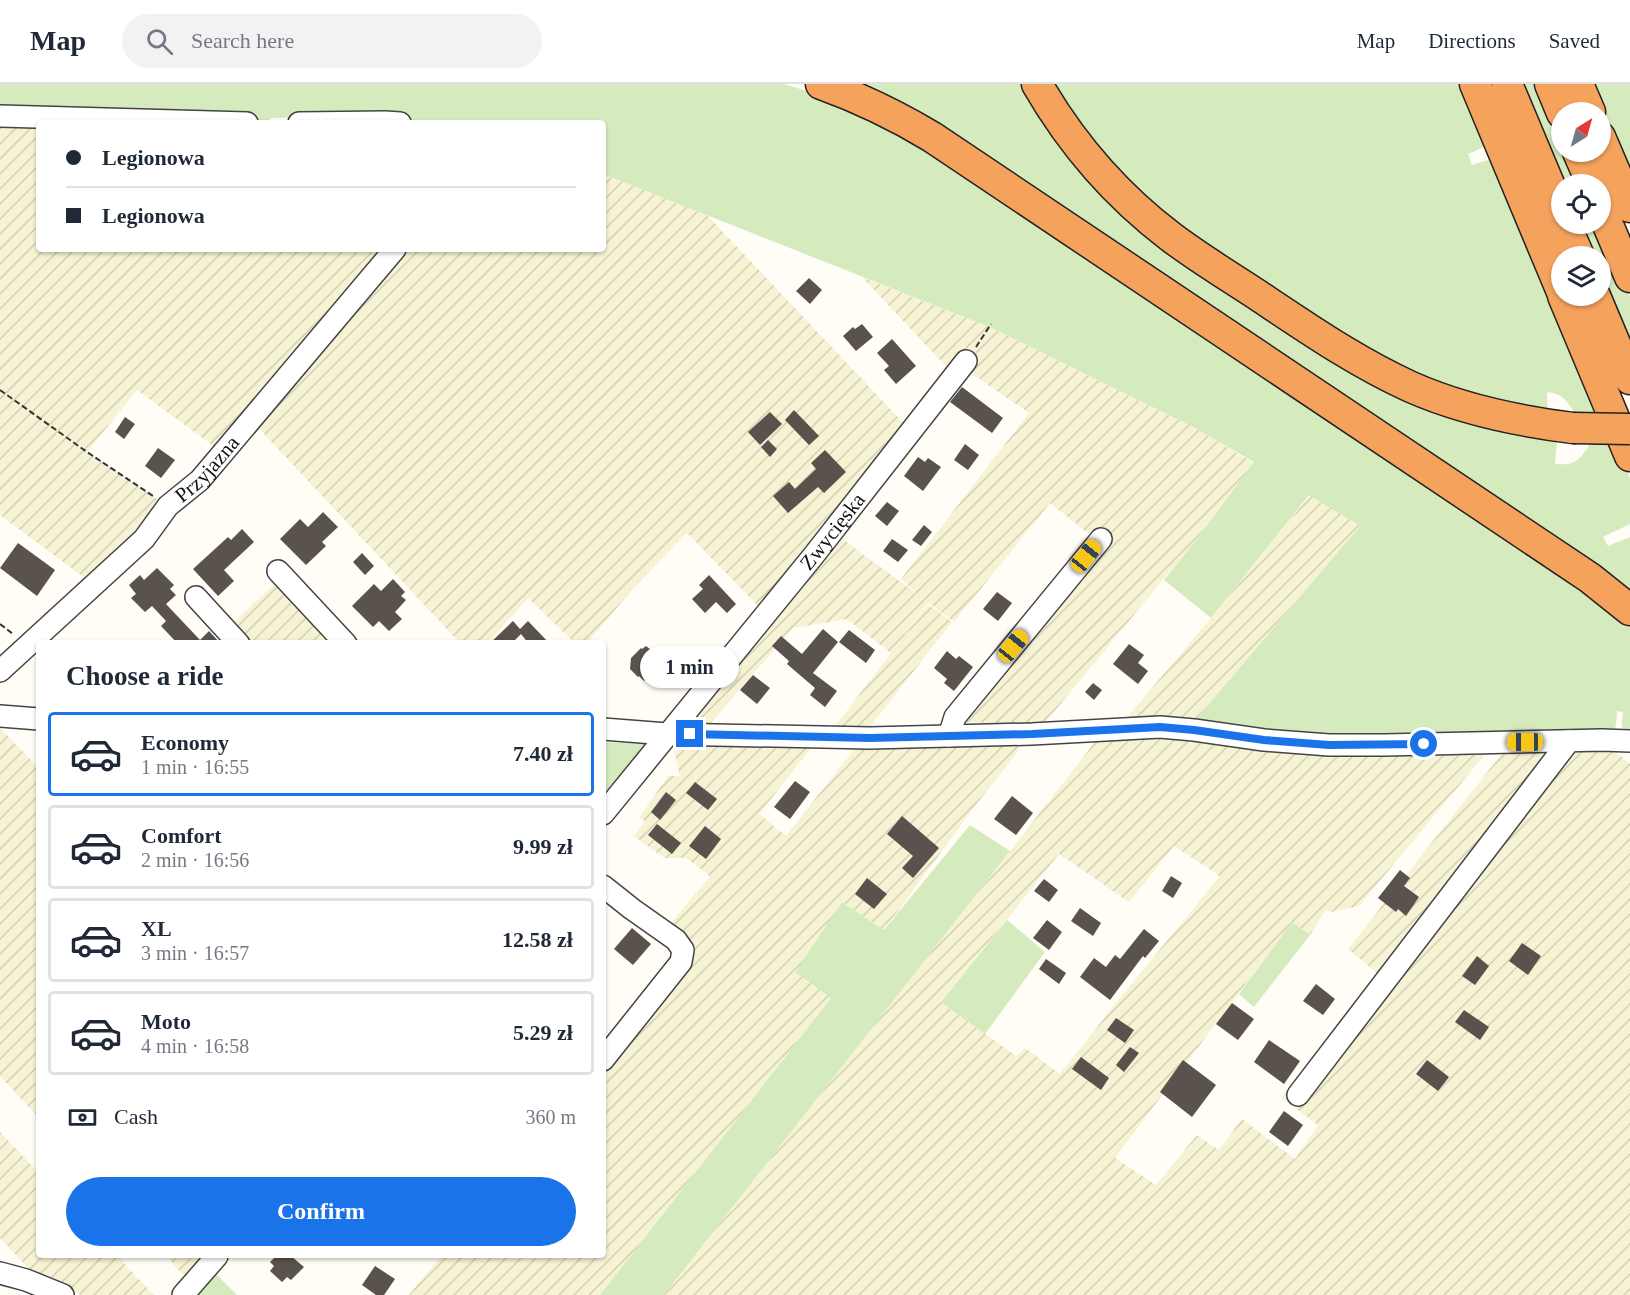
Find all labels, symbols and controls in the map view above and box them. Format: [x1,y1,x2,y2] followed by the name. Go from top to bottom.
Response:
[122,14,542,68] search box
[30,25,86,56] text: Map
[143,25,176,58] icon: search
[191,28,294,53] text: Search here
[1357,29,1395,53] text: Map
[1428,29,1516,53] text: Directions
[1549,29,1600,53] text: Saved
[1551,102,1611,162] north arrow
[1551,102,1611,306] map controls
[102,145,205,170] text: Legionowa
[1551,174,1611,234] button: locate
[102,203,205,228] text: Legionowa
[1551,246,1611,306] button: layers
[170,430,244,507] street label: Przyjazna
[795,488,870,575] street label: Zwycięska
[1068,536,1104,576] car
[995,626,1031,666] car
[640,647,740,689] callout: 1 min
[665,656,714,678] text: 1 min
[66,661,224,691] text: Choose a ride
[676,720,703,747] route end
[69,727,123,781] icon: car
[141,730,229,755] text: Economy
[1410,730,1437,757] route start
[1507,733,1543,751] car
[513,741,573,766] text: 7.40 zł
[141,756,249,778] text: 1 min · 16:55
[69,820,123,874] icon: car
[141,823,222,848] text: Comfort
[513,834,573,859] text: 9.99 zł
[141,849,249,871] text: 2 min · 16:56
[69,913,123,967] icon: car
[141,916,172,941] text: XL
[502,927,573,952] text: 12.58 zł
[141,942,249,964] text: 3 min · 16:57
[69,1006,123,1060] icon: car
[141,1009,191,1034] text: Moto
[513,1020,573,1045] text: 5.29 zł
[141,1035,249,1057] text: 4 min · 16:58
[66,1101,99,1134] icon: cash
[114,1104,158,1129] text: Cash
[525,1106,576,1128] text: 360 m
[66,1177,576,1246] button: Confirm

